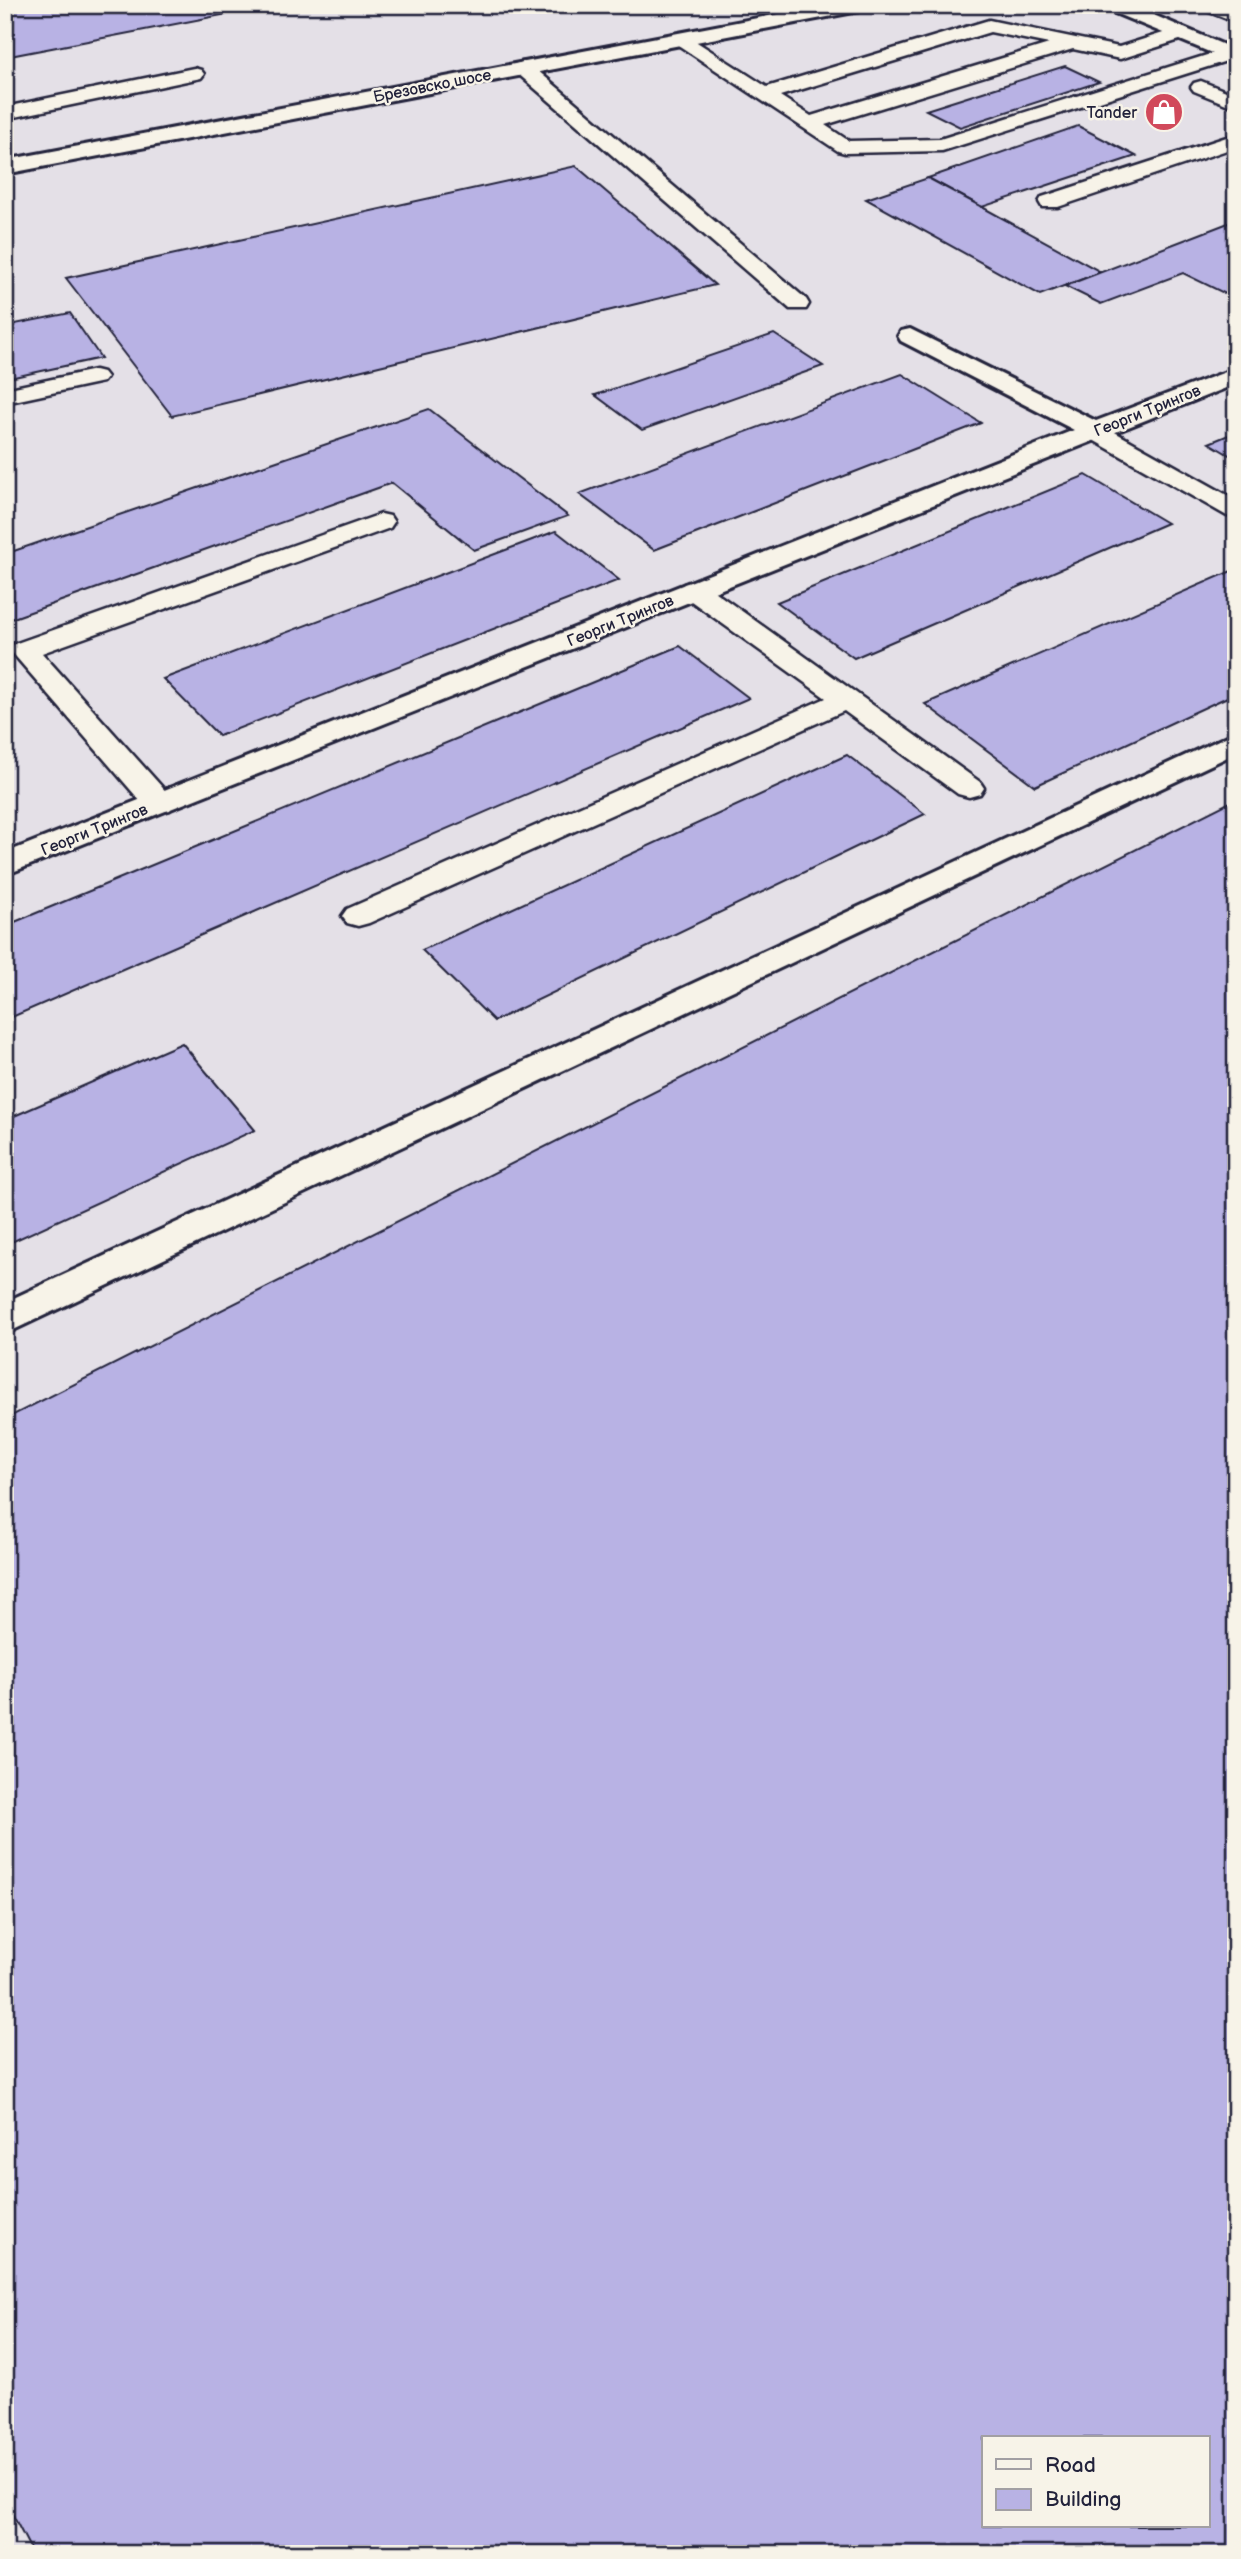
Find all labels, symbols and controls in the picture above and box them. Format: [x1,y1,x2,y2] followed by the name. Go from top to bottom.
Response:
[372,66,493,107] street label: Брезовско шосе
[1143,91,1185,133] shop icon: Tander
[1087,104,1137,123] place label: Tander
[1091,381,1204,441] street label: Георги Трингов
[564,591,677,651] street label: Георги Трингов
[38,800,151,860] street label: Георги Трингов
[982,2436,1210,2528] legend
[1045,2453,1096,2478] text: Road
[1045,2487,1121,2512] text: Building

